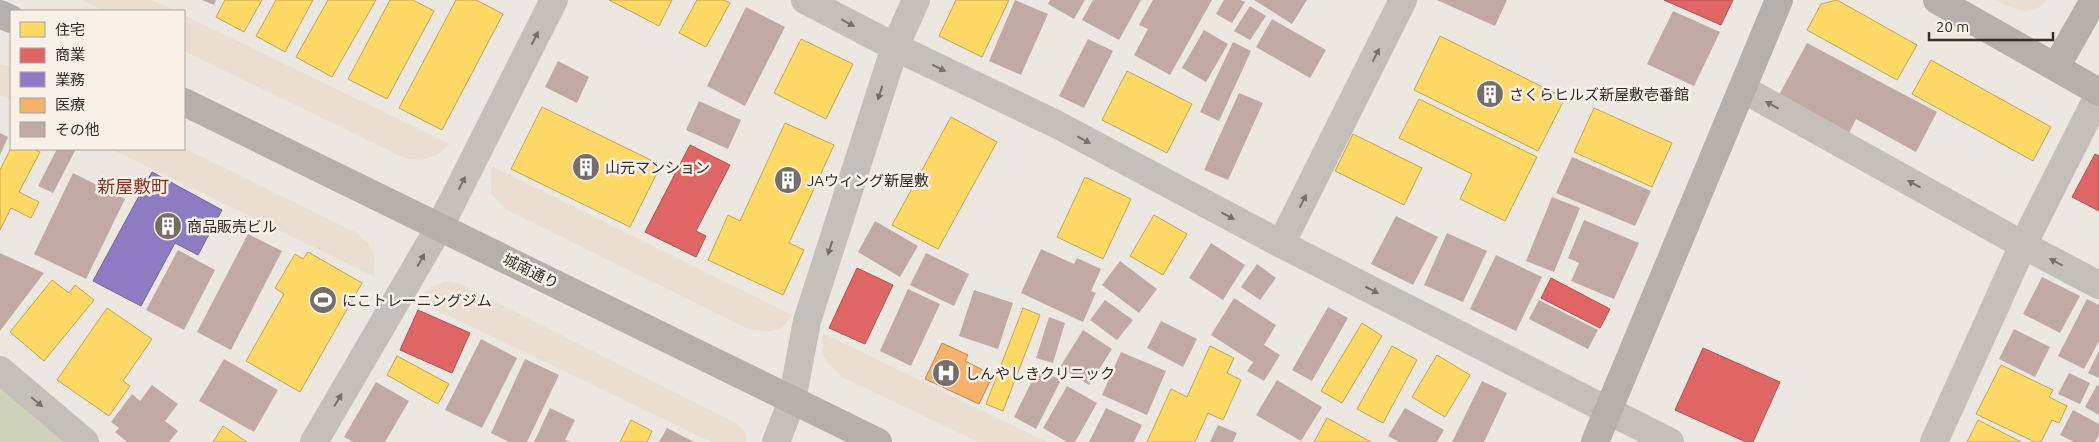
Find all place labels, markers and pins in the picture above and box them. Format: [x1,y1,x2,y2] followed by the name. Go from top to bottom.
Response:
[1475,79,1505,109] building icon: さくらヒルズ新屋敷壱番館
[1509,86,1689,103] place label: さくらヒルズ新屋敷壱番館
[571,152,601,182] building icon: 山元マンション
[605,159,710,176] place label: 山元マンション
[773,165,803,195] building icon: JAウィング新屋敷
[807,172,929,189] place label: JAウィング新屋敷
[153,211,183,241] building icon: 商品販売ビル
[187,218,277,235] place label: 商品販売ビル
[308,285,338,315] sports icon: にこトレーニングジム
[342,292,492,309] place label: にこトレーニングジム
[931,358,961,388] hospital icon: しんやしきクリニック
[965,365,1115,382] place label: しんやしきクリニック

